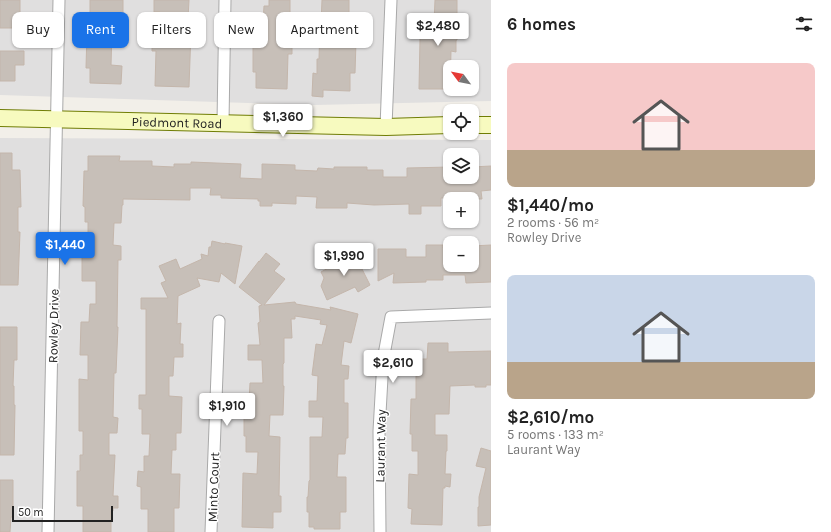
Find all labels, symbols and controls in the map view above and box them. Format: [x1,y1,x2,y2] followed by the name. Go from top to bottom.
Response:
[12,12,64,48] chip: Buy
[72,12,129,48] chip: Rent
[137,12,206,48] chip: Filters
[214,12,268,48] chip: New
[276,12,373,48] chip: Apartment
[405,13,471,47] pin: $2,480
[793,13,815,35] icon: filters
[507,14,576,34] text: 6 homes
[416,18,460,33] text: $2,480
[443,60,479,96] north arrow
[443,60,479,272] map controls
[625,89,697,161] icon: home
[250,104,316,138] pin: $1,360
[443,104,479,140] button: locate
[262,109,304,124] text: $1,360
[132,114,222,131] street label: Piedmont Road
[443,148,479,184] button: layers
[443,192,479,228] button: +
[507,195,594,215] text: $1,440/mo
[507,215,599,230] text: 2 rooms · 56 m²
[507,230,581,245] text: Rowley Drive
[32,232,98,266] pin: $1,440
[443,236,479,272] button: −
[45,237,85,252] text: $1,440
[311,243,377,277] pin: $1,990
[324,248,364,263] text: $1,990
[45,288,62,363] street label: Rowley Drive
[625,301,697,373] icon: home
[360,350,426,384] pin: $2,610
[373,355,413,370] text: $2,610
[194,393,260,427] pin: $1,910
[208,398,246,413] text: $1,910
[507,407,594,427] text: $2,610/mo
[372,409,389,483] street label: Laurant Way
[507,427,604,442] text: 5 rooms · 133 m²
[507,442,580,457] text: Laurant Way
[205,451,222,522] street label: Minto Court
[12,504,113,523] scale bar
[18,506,44,519] text: 50 m

